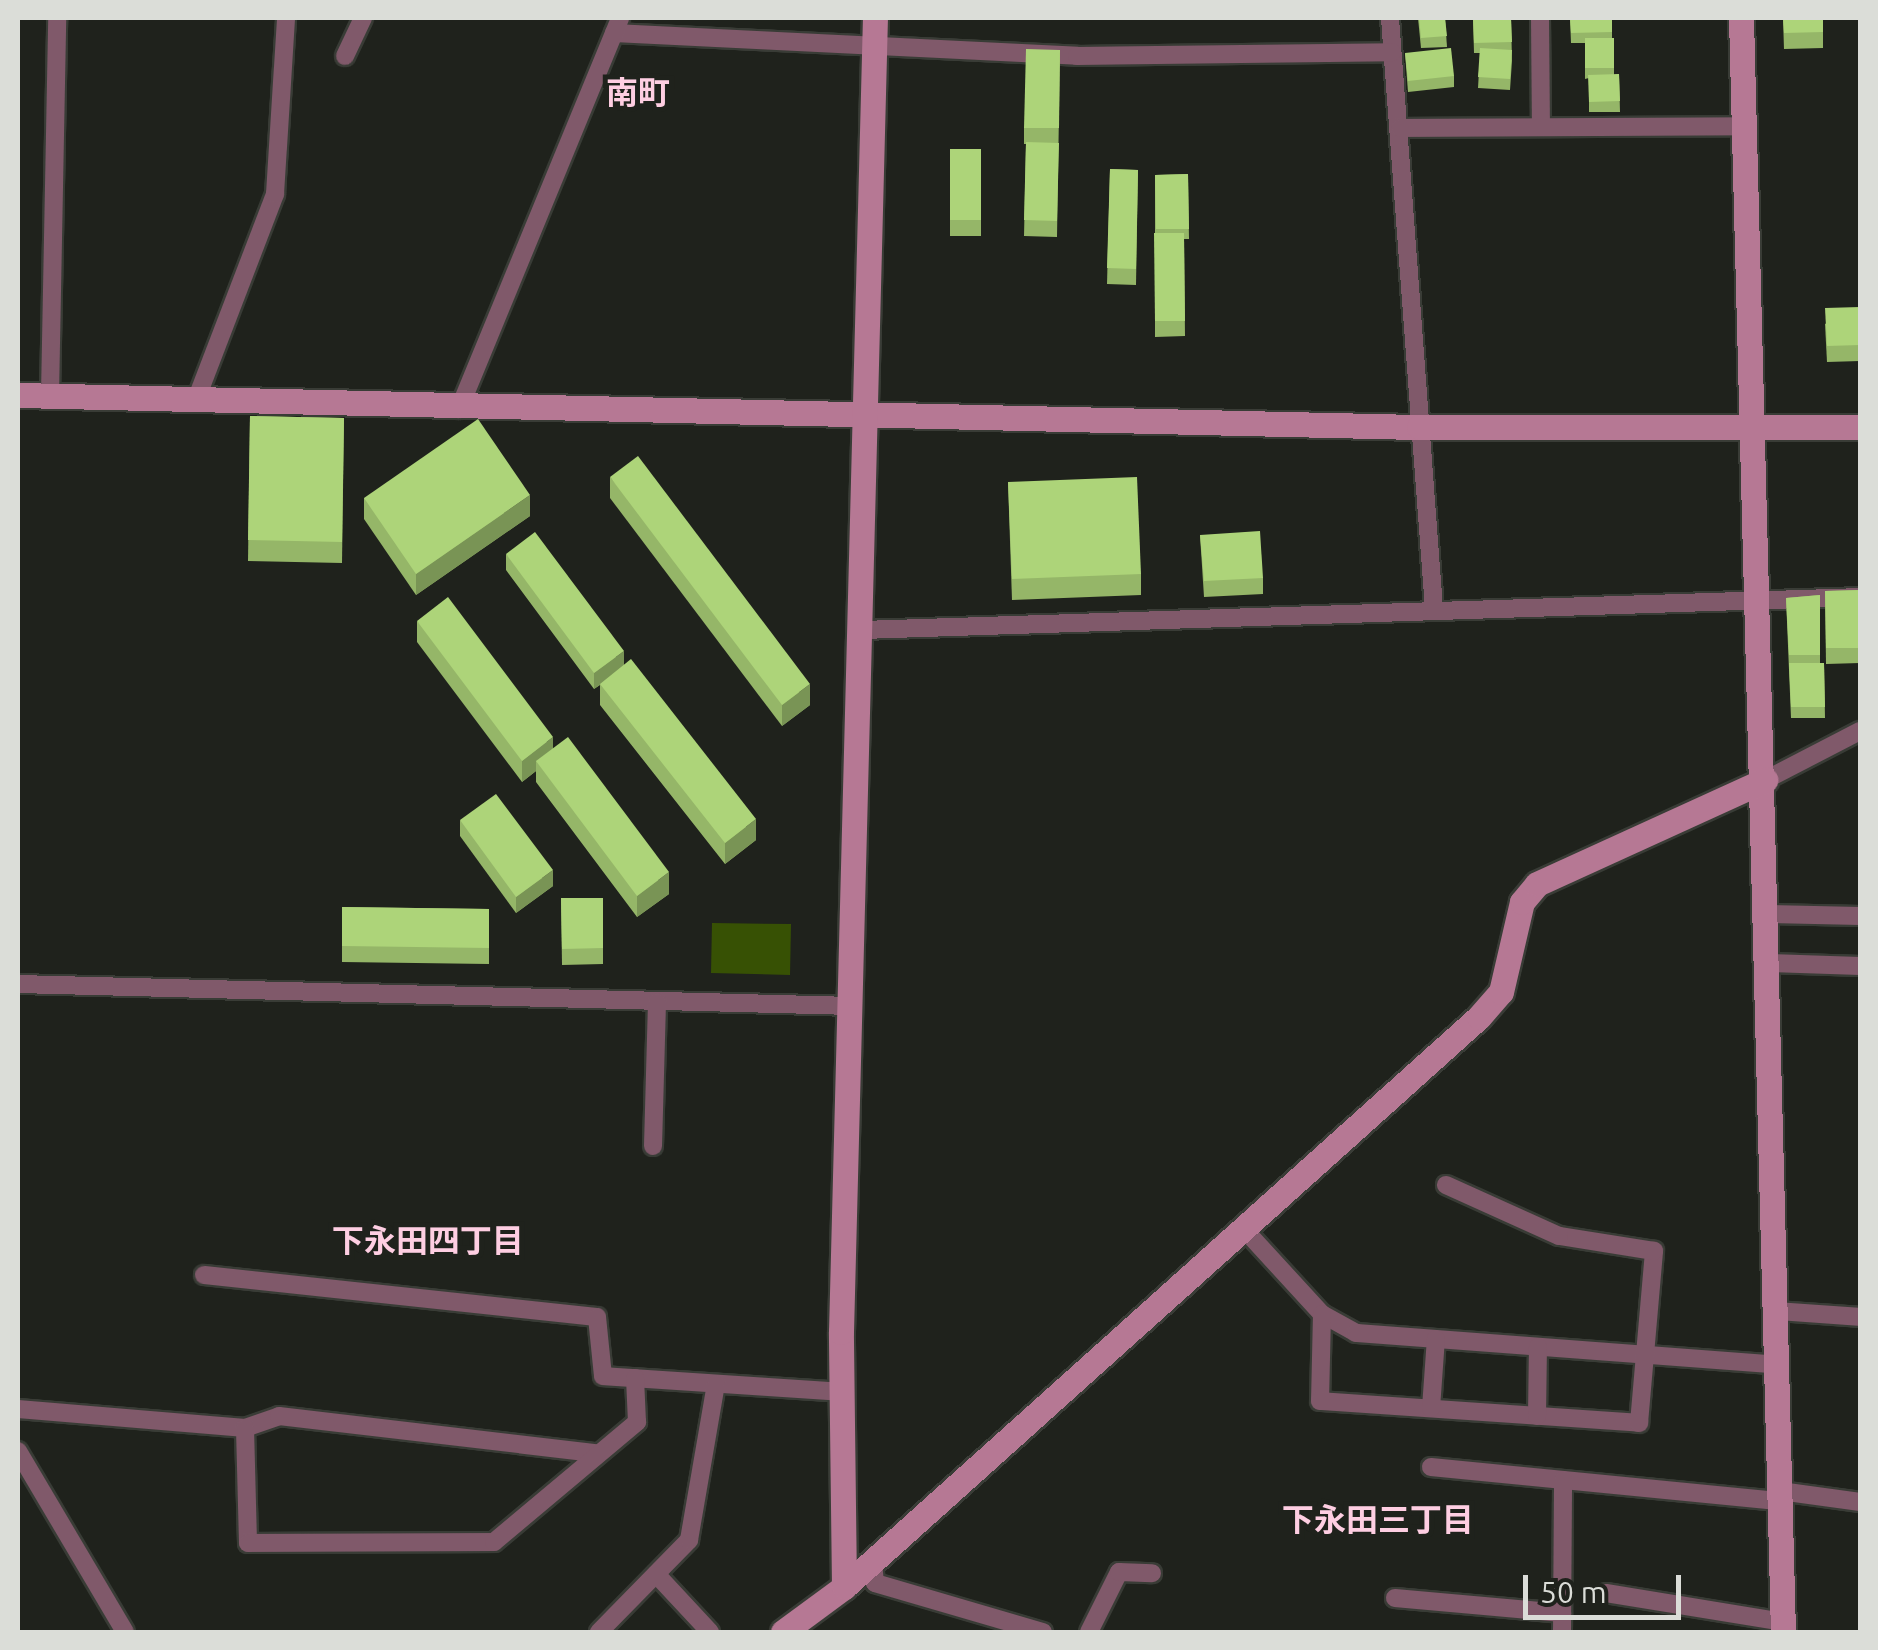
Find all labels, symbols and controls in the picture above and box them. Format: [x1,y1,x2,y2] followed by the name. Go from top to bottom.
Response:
[606,73,670,111] district label: 南町
[332,1221,524,1259] district label: 下永田四丁目
[1282,1500,1474,1538] district label: 下永田三丁目
[1528,1555,1686,1617] scale bar
[1540,1575,1607,1609] text: 50 m

